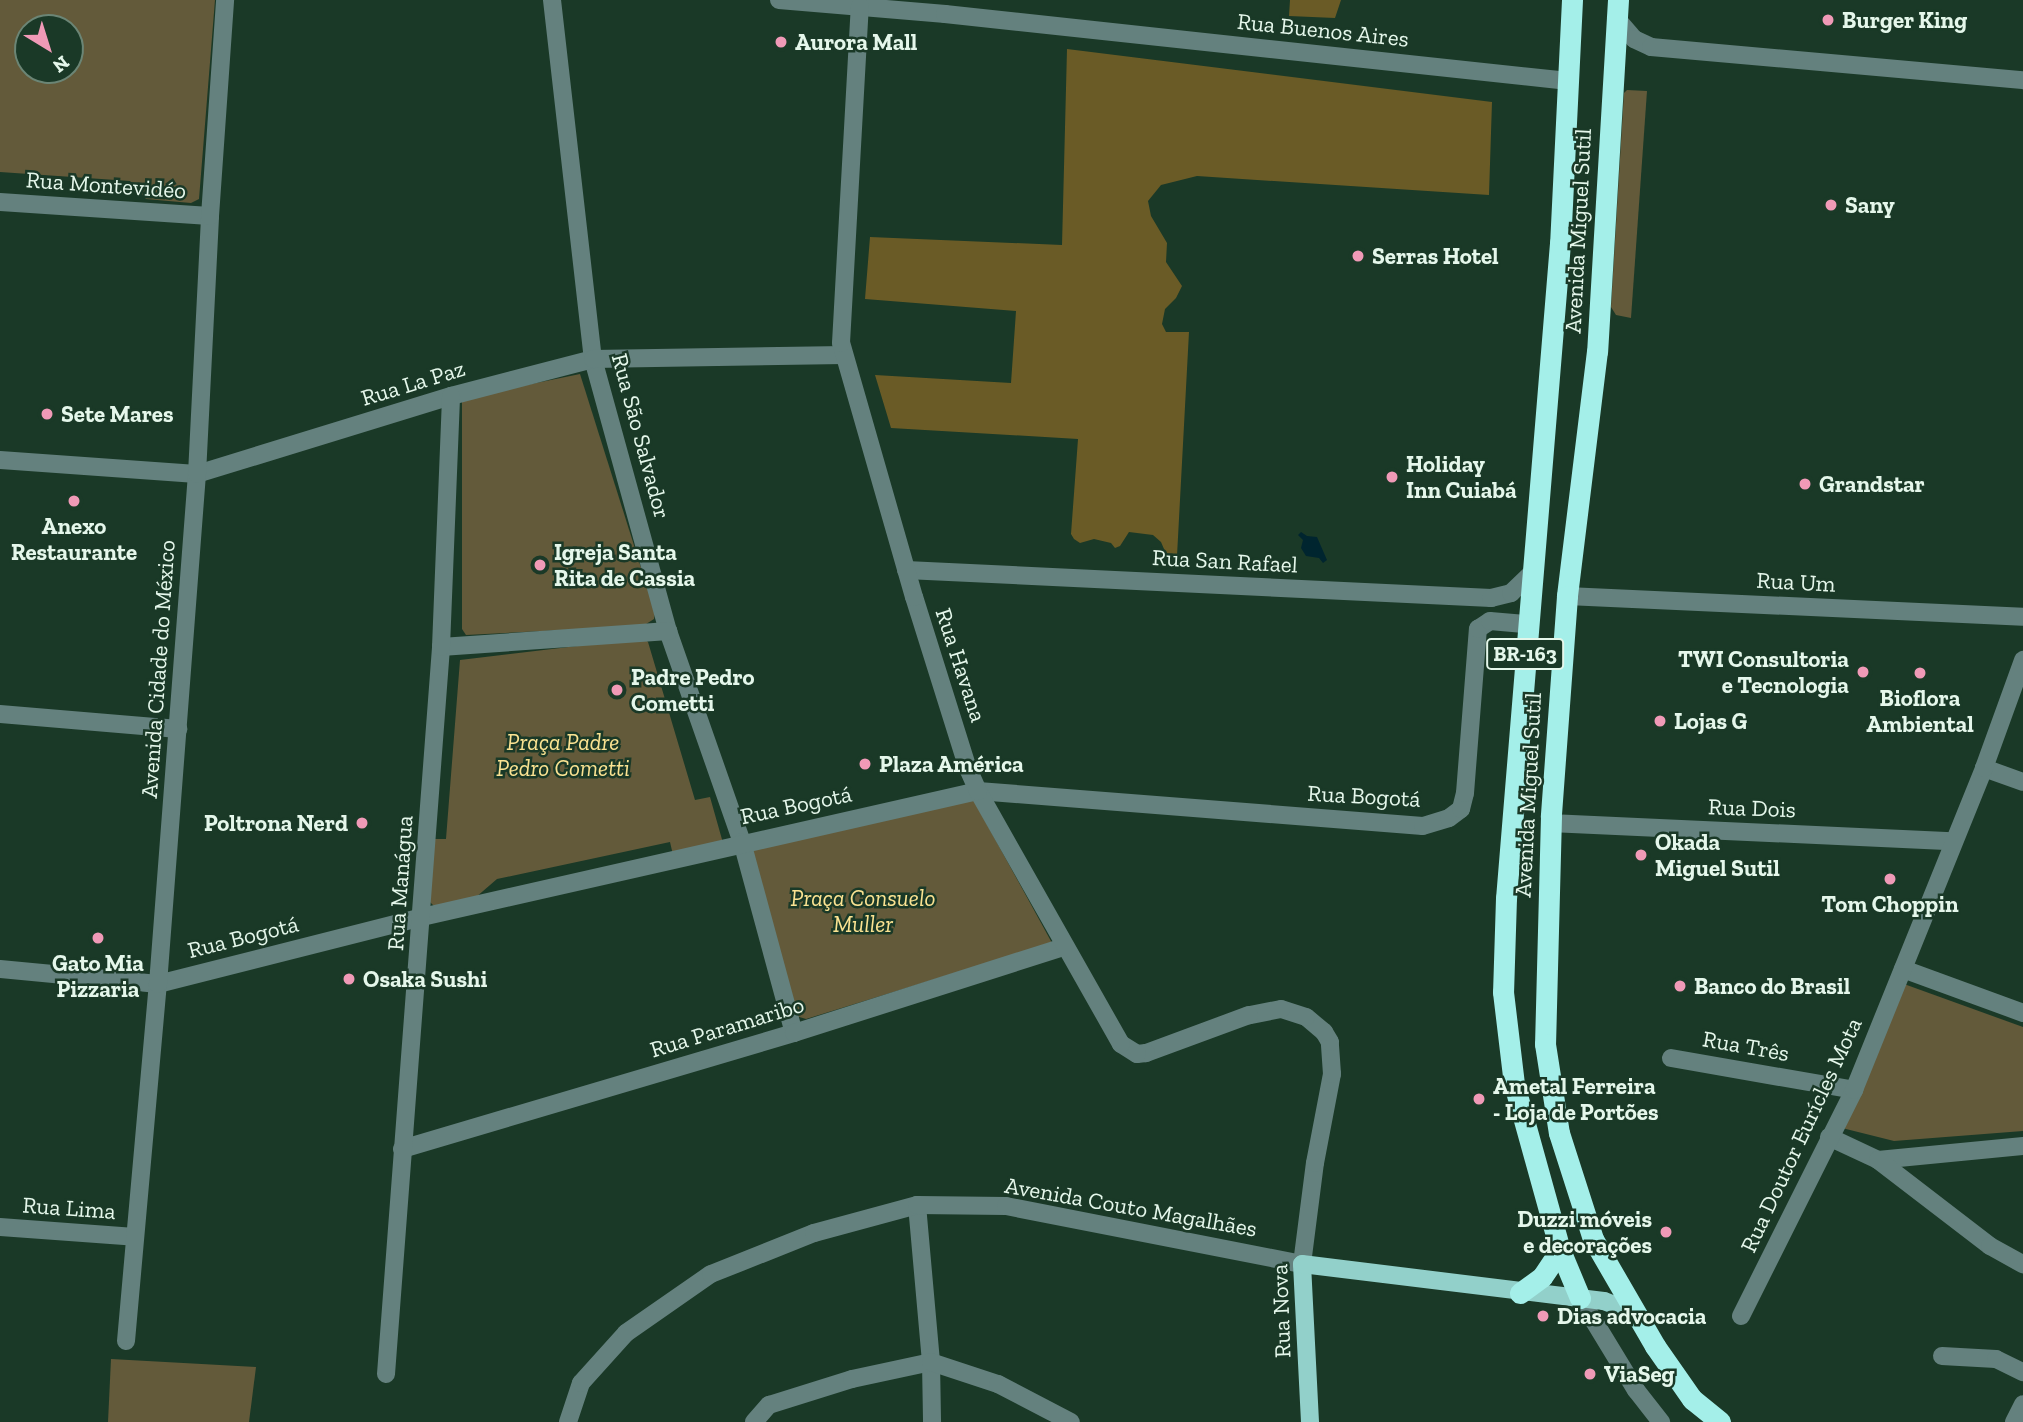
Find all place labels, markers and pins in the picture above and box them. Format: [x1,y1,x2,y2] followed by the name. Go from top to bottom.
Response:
[1842,6,1968,34] place label: Burger King
[1820,12,1836,28] marker: Burger King
[795,28,917,56] place label: Aurora Mall
[773,34,789,50] marker: Aurora Mall
[1845,191,1895,219] place label: Sany
[1823,197,1839,213] marker: Sany
[1372,242,1499,270] place label: Serras Hotel
[1350,248,1366,264] marker: Serras Hotel
[61,400,173,428] place label: Sete Mares
[39,406,55,422] marker: Sete Mares
[1406,450,1517,504] place label: Holiday Inn Cuiabá
[1384,469,1400,485] marker: Holiday Inn Cuiabá
[1819,470,1925,498] place label: Grandstar
[1797,476,1813,492] marker: Grandstar
[66,493,82,509] marker: Anexo Restaurante
[11,512,137,566] place label: Anexo Restaurante
[554,538,695,592] place label: Igreja Santa Rita de Cassia
[532,557,548,573] marker: Igreja Santa Rita de Cassia
[1678,645,1849,699] place label: TWI Consultoria e Tecnologia
[631,663,755,717] place label: Padre Pedro Cometti
[1855,664,1871,680] marker: TWI Consultoria e Tecnologia
[1912,665,1928,681] marker: Bioflora Ambiental
[609,682,625,698] marker: Padre Pedro Cometti
[1866,684,1974,738] place label: Bioflora Ambiental
[1674,707,1747,735] place label: Lojas G
[1652,713,1668,729] marker: Lojas G
[879,750,1024,778] place label: Plaza América
[857,756,873,772] marker: Plaza América
[204,809,348,837] place label: Poltrona Nerd
[354,815,370,831] marker: Poltrona Nerd
[1655,828,1780,882] place label: Okada Miguel Sutil
[1633,847,1649,863] marker: Okada Miguel Sutil
[1882,871,1898,887] marker: Tom Choppin
[1821,890,1959,918] place label: Tom Choppin
[90,930,106,946] marker: Gato Mia Pizzaria
[52,949,144,1003] place label: Gato Mia Pizzaria
[363,965,487,993] place label: Osaka Sushi
[341,971,357,987] marker: Osaka Sushi
[1694,972,1850,1000] place label: Banco do Brasil
[1672,978,1688,994] marker: Banco do Brasil
[1493,1072,1658,1126] place label: Ametal Ferreira - Loja de Portões
[1471,1091,1487,1107] marker: Ametal Ferreira - Loja de Portões
[1517,1205,1652,1259] place label: Duzzi móveis e decorações
[1658,1224,1674,1240] marker: Duzzi móveis e decorações
[1557,1302,1706,1330] place label: Dias advocacia
[1535,1308,1551,1324] marker: Dias advocacia
[1604,1360,1675,1388] place label: ViaSeg
[1582,1366,1598,1382] marker: ViaSeg

